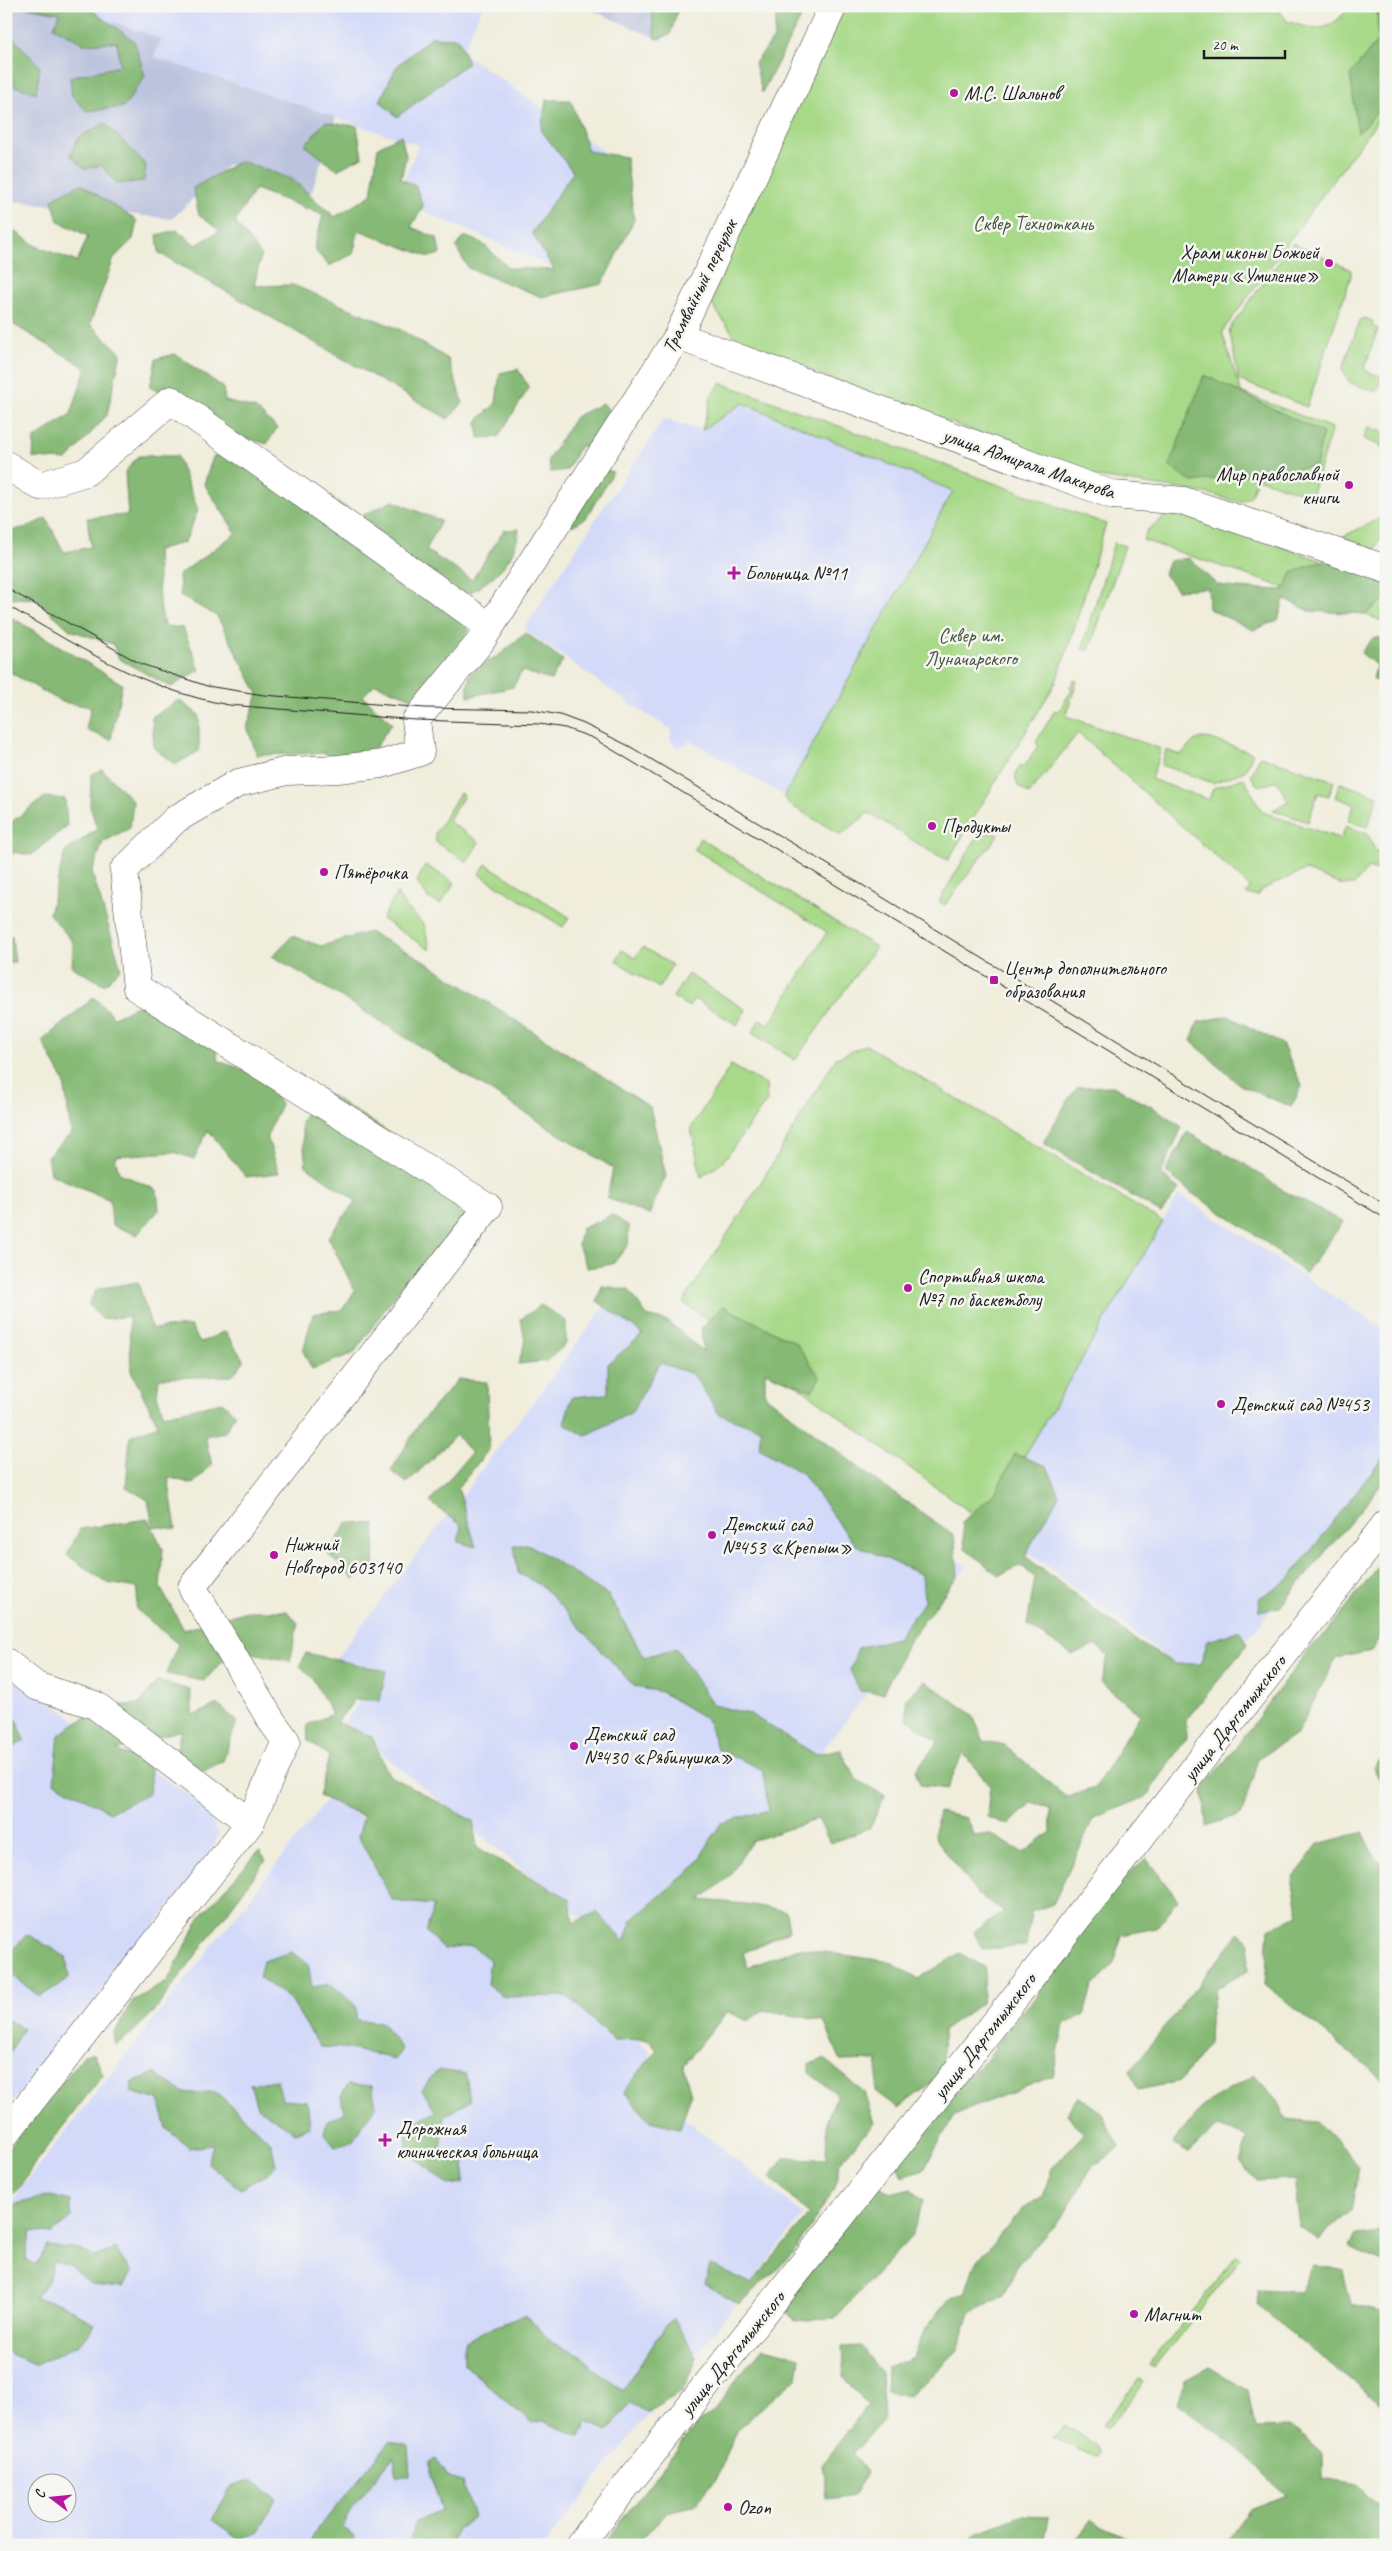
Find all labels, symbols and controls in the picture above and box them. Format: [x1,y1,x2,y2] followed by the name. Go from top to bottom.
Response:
[1204,28,1286,60] scale bar
[1212,36,1239,55] text: 20 m
[964,81,1065,106] place label: М.С. Шальнов
[948,87,960,99] marker: М.С. Шальнов
[973,211,1095,236] park label: Сквер Техноткань
[656,214,743,357] street label: Трамвайный переулок
[1172,240,1321,288] place label: Храм иконы Божьей Матери «Умиление»
[1323,257,1335,269] marker: Храм иконы Божьей Матери «Умиление»
[939,422,1119,505] street label: улица Адмирала Макарова
[1216,462,1341,510] place label: Мир православной книги
[1343,479,1355,491] marker: Мир православной книги
[745,561,848,586] place label: Больница №11
[727,566,741,580] marker: Больница №11
[925,623,1019,671] park label: Сквер им. Луначарского
[942,814,1011,839] place label: Продукты
[926,820,938,832] marker: Продукты
[334,860,409,885] place label: Пятёрочка
[318,866,330,878] marker: Пятёрочка
[1004,956,1167,1004] place label: Центр дополнительного образования
[988,974,1000,986] marker: Центр дополнительного образования
[918,1264,1045,1312] place label: Спортивная школа №7 по баскетболу
[902,1282,914,1294] marker: Спортивная школа №7 по баскетболу
[1231,1392,1371,1417] place label: Детский сад №453
[1215,1398,1227,1410] marker: Детский сад №453
[722,1512,852,1560] place label: Детский сад №453 «Крепыш»
[706,1529,718,1541] marker: Детский сад №453 «Крепыш»
[284,1532,404,1580] place label: Нижний Новгород 603140
[268,1549,280,1561] marker: Нижний Новгород 603140
[1177,1649,1293,1787] street label: улица Даргомыжского
[584,1722,733,1770] place label: Детский сад №430 «Рябинушка»
[568,1740,580,1752] marker: Детский сад №430 «Рябинушка»
[927,1967,1043,2105] street label: улица Даргомыжского
[396,2116,539,2164] place label: Дорожная клиническая больница
[378,2133,392,2147] marker: Дорожная клиническая больница
[674,2284,792,2422] street label: улица Даргомыжского
[1144,2302,1202,2327] place label: Магнит
[1128,2308,1140,2320] marker: Магнит
[28,2474,78,2524] north arrow
[31,2487,50,2500] text: С
[738,2495,772,2520] place label: Ozon
[722,2501,734,2513] marker: Ozon

